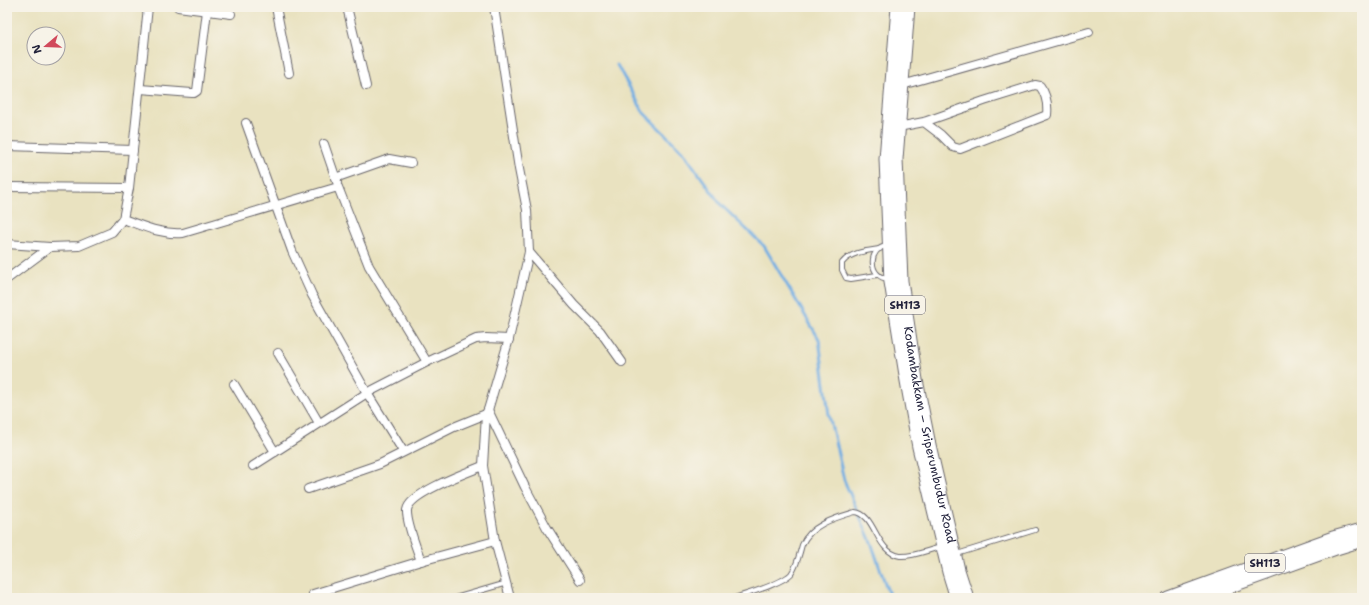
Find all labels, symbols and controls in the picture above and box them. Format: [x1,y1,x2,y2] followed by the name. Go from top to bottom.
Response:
[26,26,66,66] north arrow
[28,42,46,56] text: N
[885,296,925,314] road number: SH113
[900,325,960,545] street label: Kodambakkam – Sriperumbudur Road
[1245,554,1285,572] road number: SH113

